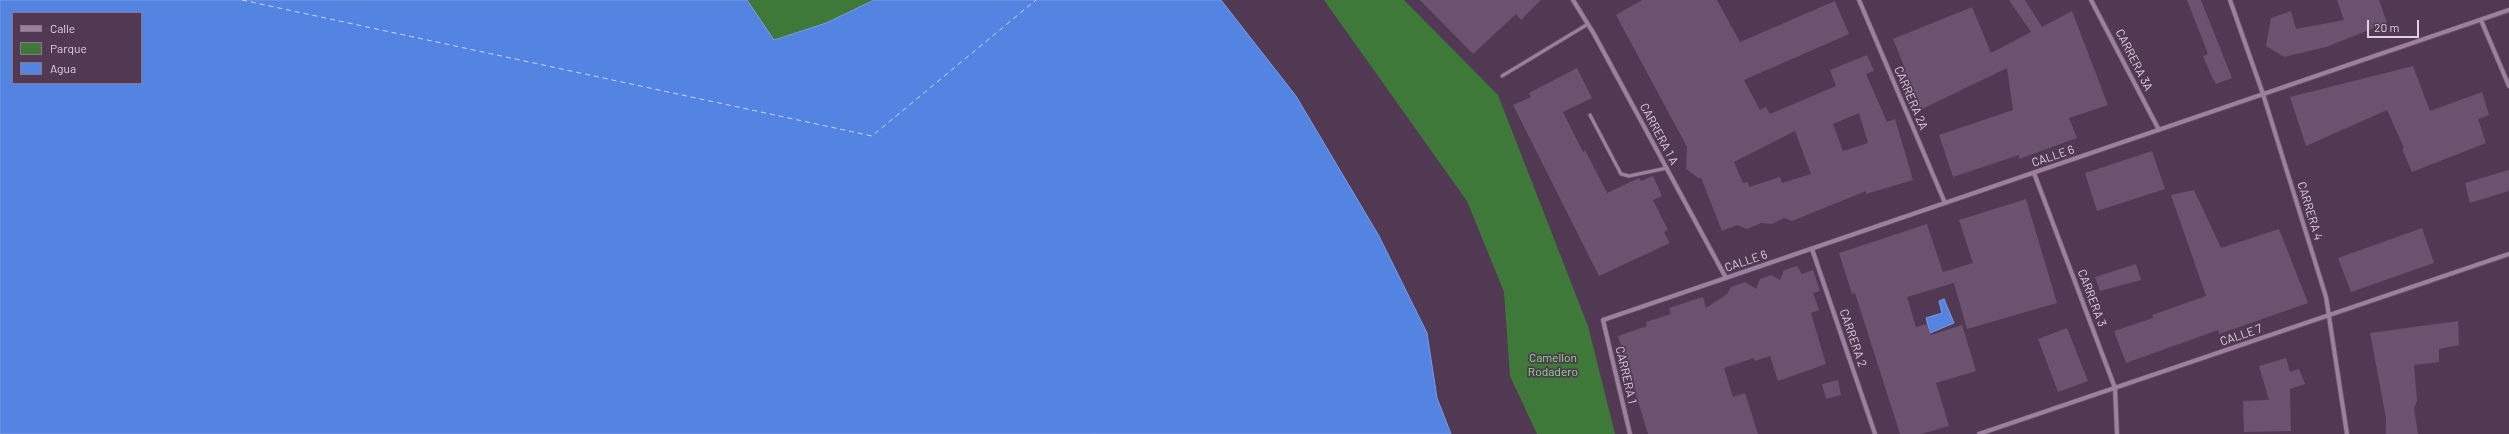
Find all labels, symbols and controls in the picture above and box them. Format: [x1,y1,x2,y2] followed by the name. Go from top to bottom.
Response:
[12,12,142,84] legend
[2369,12,2421,38] scale bar
[2374,20,2400,34] text: 20 m
[50,21,75,35] text: Calle
[2112,27,2156,93] street label: CARRERA 3A
[50,41,87,55] text: Parque
[50,61,76,75] text: Agua
[1891,64,1931,132] street label: CARRERA 2A
[1637,101,1681,167] street label: CARRERA 1 A
[2030,142,2076,170] street label: CALLE 6
[2294,180,2326,242] street label: CARRERA 4
[1723,247,1769,275] street label: CALLE 6
[2074,267,2110,329] street label: CARRERA 3
[1836,307,1870,369] street label: CARRERA 2
[2218,321,2264,349] street label: CALLE 7
[1612,345,1640,405] street label: CARRERA 1
[1528,351,1578,379] park label: Camellon Rodadero

